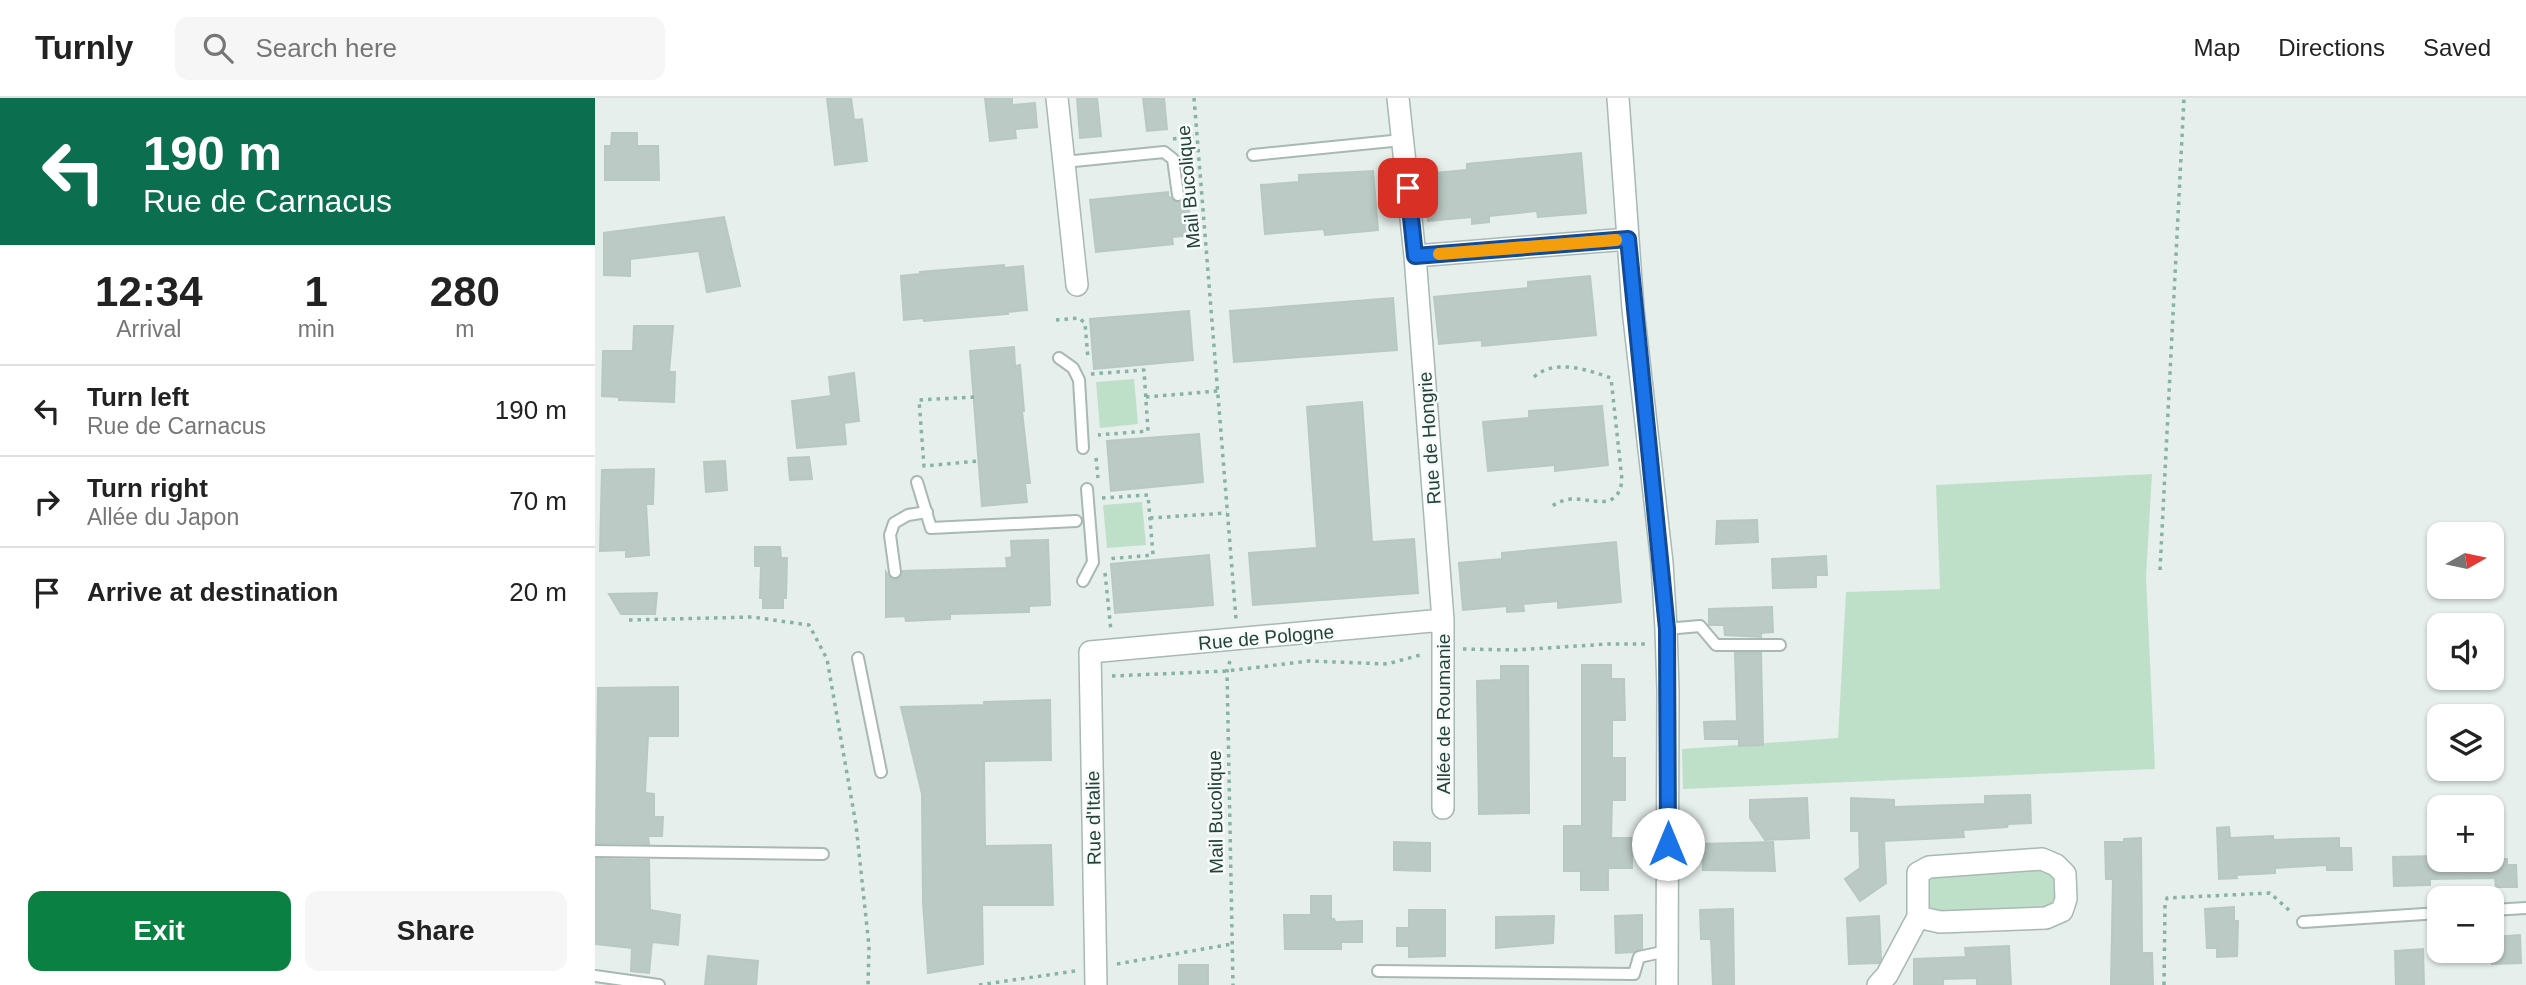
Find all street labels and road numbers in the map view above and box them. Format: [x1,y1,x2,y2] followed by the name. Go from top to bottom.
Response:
[1173,124,1204,249] street label: Mail Bucolique
[1414,371,1445,505] street label: Rue de Hongrie
[1197,621,1335,654] street label: Rue de Pologne
[1433,634,1454,794] street label: Allée de Roumanie
[1204,750,1227,874] street label: Mail Bucolique
[1082,771,1105,865] street label: Rue d'Italie

